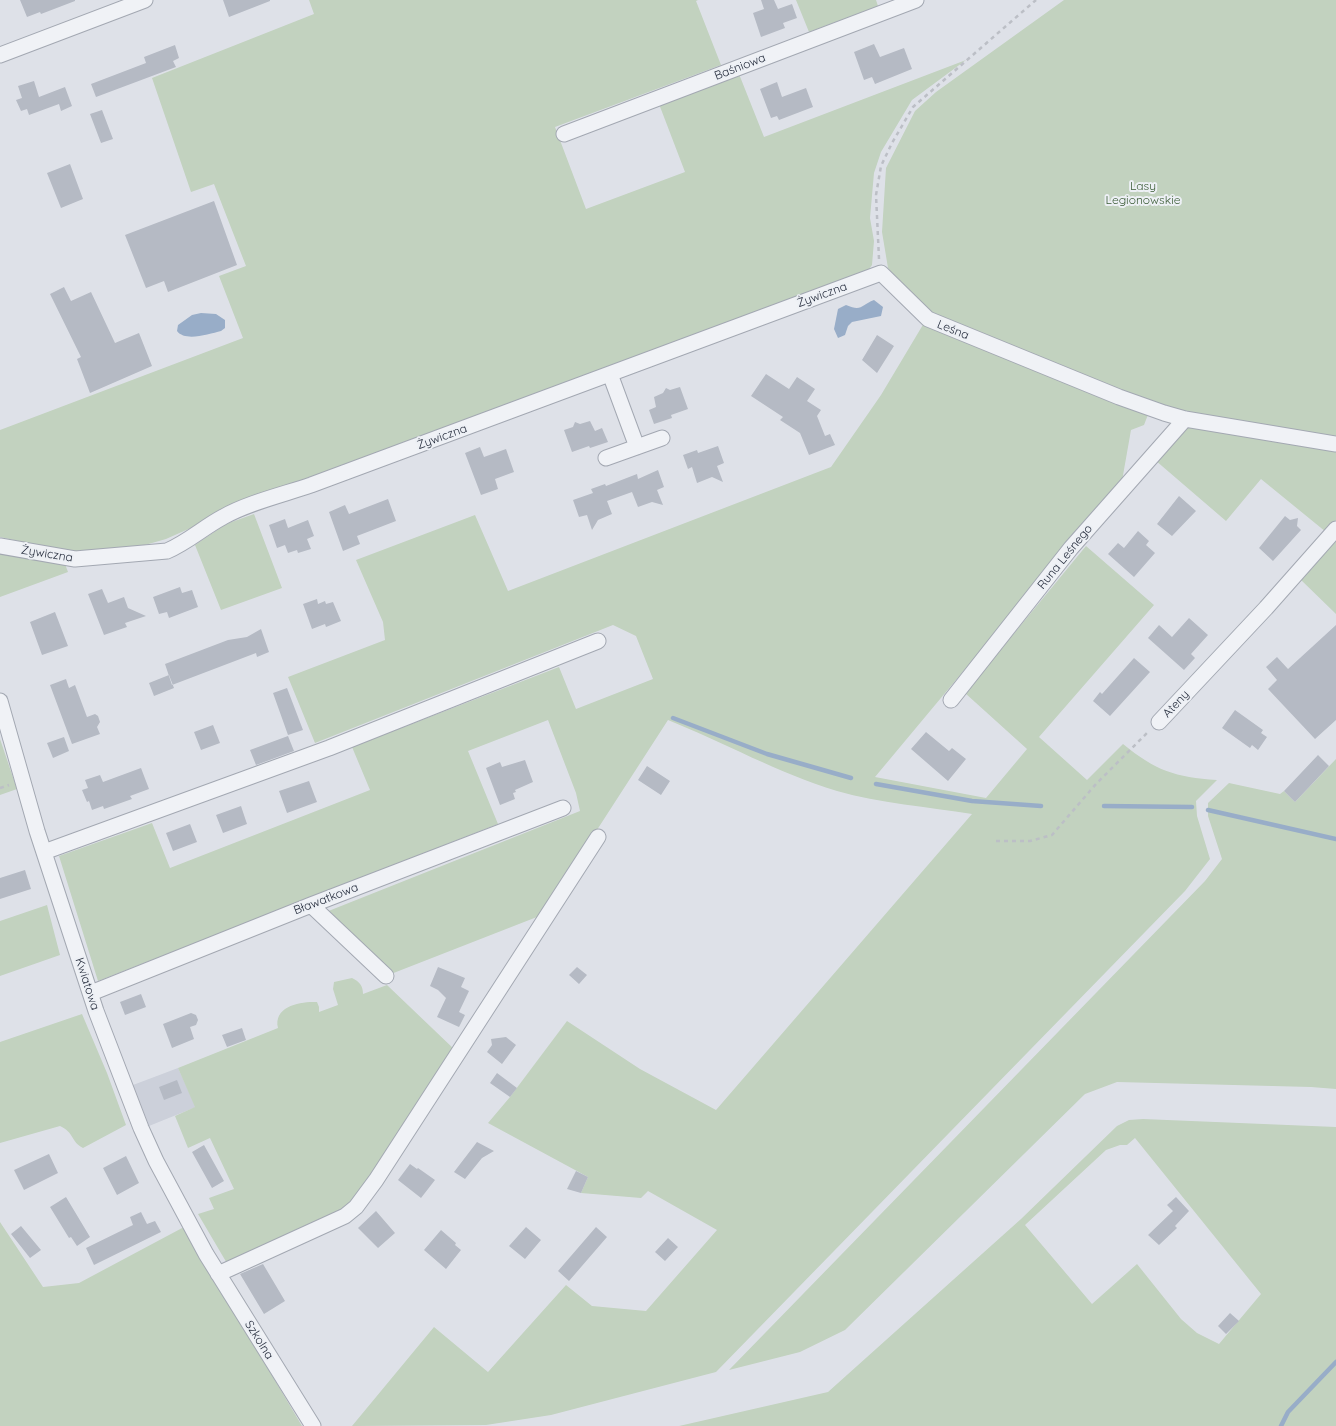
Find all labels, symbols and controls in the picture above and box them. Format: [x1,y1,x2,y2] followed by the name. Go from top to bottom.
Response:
[712,51,768,83] street label: Baśniowa
[1106,179,1180,207] park label: Lasy Legionowskie
[795,279,849,311] street label: Żywiczna
[935,317,971,343] street label: Leśna
[415,421,469,453] street label: Żywiczna
[1034,522,1096,592] street label: Runa Leśnego
[20,543,74,565] street label: Żywiczna
[1160,687,1192,721] street label: Ateny
[292,880,360,918] street label: Bławatkowa
[72,956,102,1012] street label: Kwiatowa
[242,1318,276,1362] street label: Szkolna

